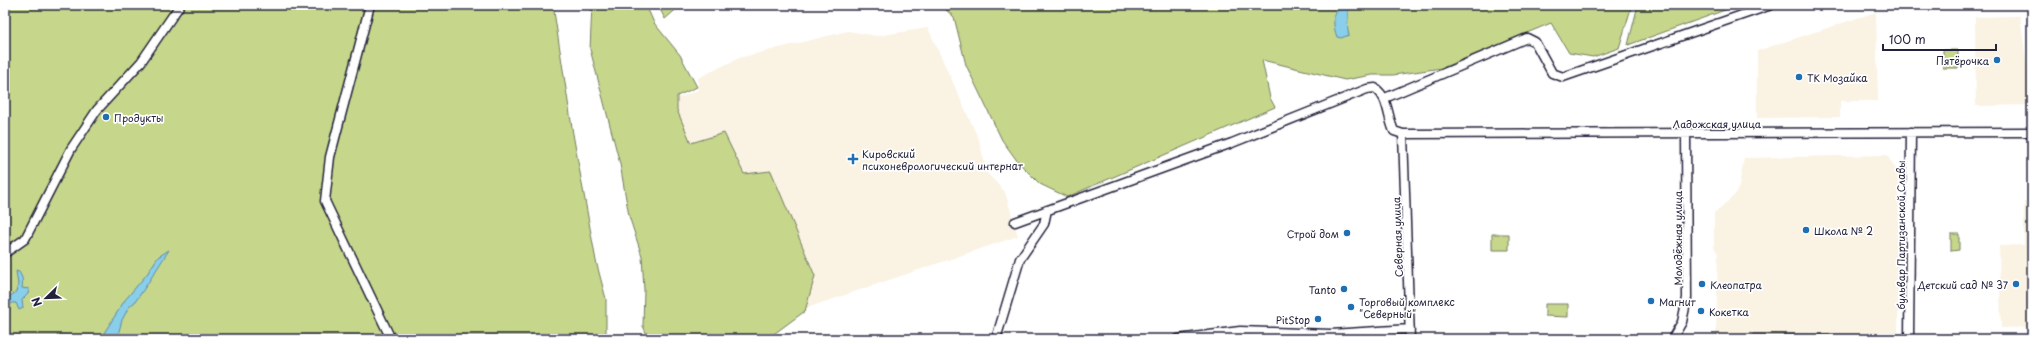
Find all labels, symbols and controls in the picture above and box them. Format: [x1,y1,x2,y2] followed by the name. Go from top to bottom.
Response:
[1883,26,1996,52] scale bar
[1889,30,1926,48] text: 100 m
[1936,53,1990,68] place label: Пятёрочка
[1992,55,2002,65] marker: Пятёрочка
[1807,70,1868,85] place label: ТК Мозайка
[1794,72,1804,82] marker: ТК Мозайка
[114,110,163,125] place label: Продукты
[101,112,111,122] marker: Продукты
[1673,116,1762,131] street label: Ладожская улица
[862,146,1024,173] place label: Кировский психоневрологический интернат
[847,153,859,165] marker: Кировский психоневрологический интернат
[1893,161,1908,309] street label: бульвар Партизанской Славы
[1670,190,1685,285] street label: Молодёжная улица
[1388,196,1406,277] street label: Северная улица
[1814,223,1873,238] place label: Школа № 2
[1801,225,1811,235] marker: Школа № 2
[1287,226,1339,241] place label: Строй дом
[1342,228,1352,238] marker: Строй дом
[1710,277,1763,292] place label: Клеопатра
[1917,277,2009,292] place label: Детский сад № 37
[26,278,66,318] north arrow
[1697,279,1707,289] marker: Клеопатра
[2011,279,2021,289] marker: Детский сад № 37
[1309,282,1336,297] place label: Tanto
[1339,284,1349,294] marker: Tanto
[1359,294,1455,321] place label: Торговый комплекс "Северный"
[1659,294,1697,309] place label: Магнит
[27,295,46,309] text: N
[1646,296,1656,306] marker: Магнит
[1346,302,1356,312] marker: Торговый комплекс "Северный"
[1709,304,1749,319] place label: Кокетка
[1696,306,1706,316] marker: Кокетка
[1276,312,1310,327] place label: PitStop
[1313,314,1323,324] marker: PitStop

